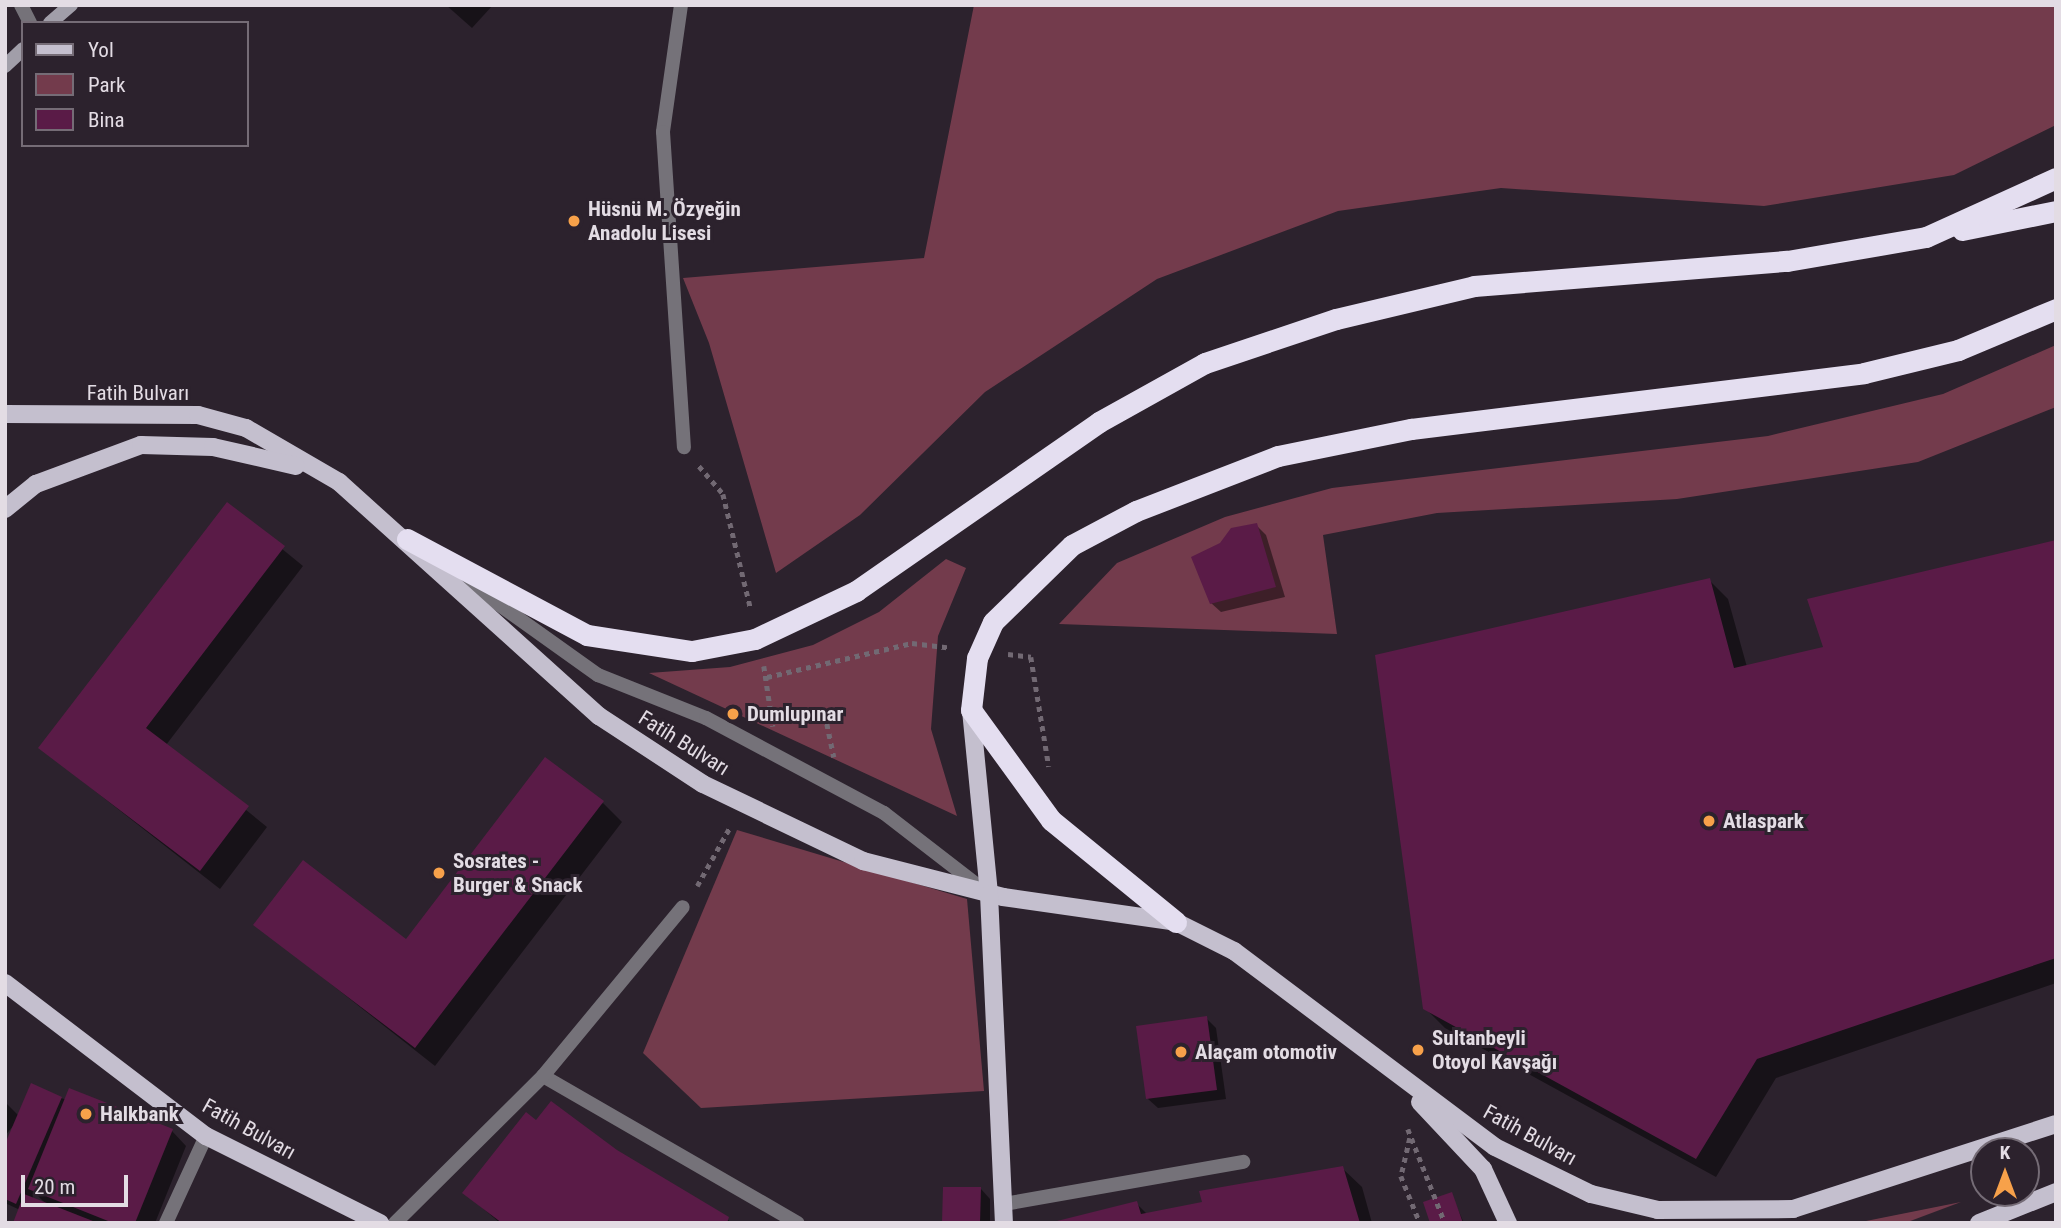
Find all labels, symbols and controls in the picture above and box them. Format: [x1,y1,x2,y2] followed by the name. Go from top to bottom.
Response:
[21,21,248,147] legend
[88,38,114,62] text: Yol
[88,73,125,97] text: Park
[88,108,125,132] text: Bina
[588,196,741,246] place label: Hüsnü M. Özyeğin Anadolu Lisesi
[566,213,582,229] marker: Hüsnü M. Özyeğin Anadolu Lisesi
[87,380,189,406] street label: Fatih Bulvarı
[747,701,843,727] place label: Dumlupınar
[634,705,734,781] street label: Fatih Bulvarı
[725,706,741,722] marker: Dumlupınar
[1723,808,1804,834] place label: Atlaspark
[1701,813,1717,829] marker: Atlaspark
[453,848,583,898] place label: Sosrates - Burger & Snack
[431,865,447,881] marker: Sosrates - Burger & Snack
[1432,1025,1557,1075] place label: Sultanbeyli Otoyol Kavşağı
[1195,1039,1337,1065] place label: Alaçam otomotiv
[1410,1042,1426,1058] marker: Sultanbeyli Otoyol Kavşağı
[1173,1044,1189,1060] marker: Alaçam otomotiv
[198,1093,300,1165] street label: Fatih Bulvarı
[1479,1099,1581,1171] street label: Fatih Bulvarı
[100,1101,179,1127] place label: Halkbank
[78,1106,94,1122] marker: Halkbank
[1970,1137,2040,1207] north arrow
[2000,1141,2010,1164] text: K
[24,1162,131,1206] scale bar
[34,1175,75,1199] text: 20 m

